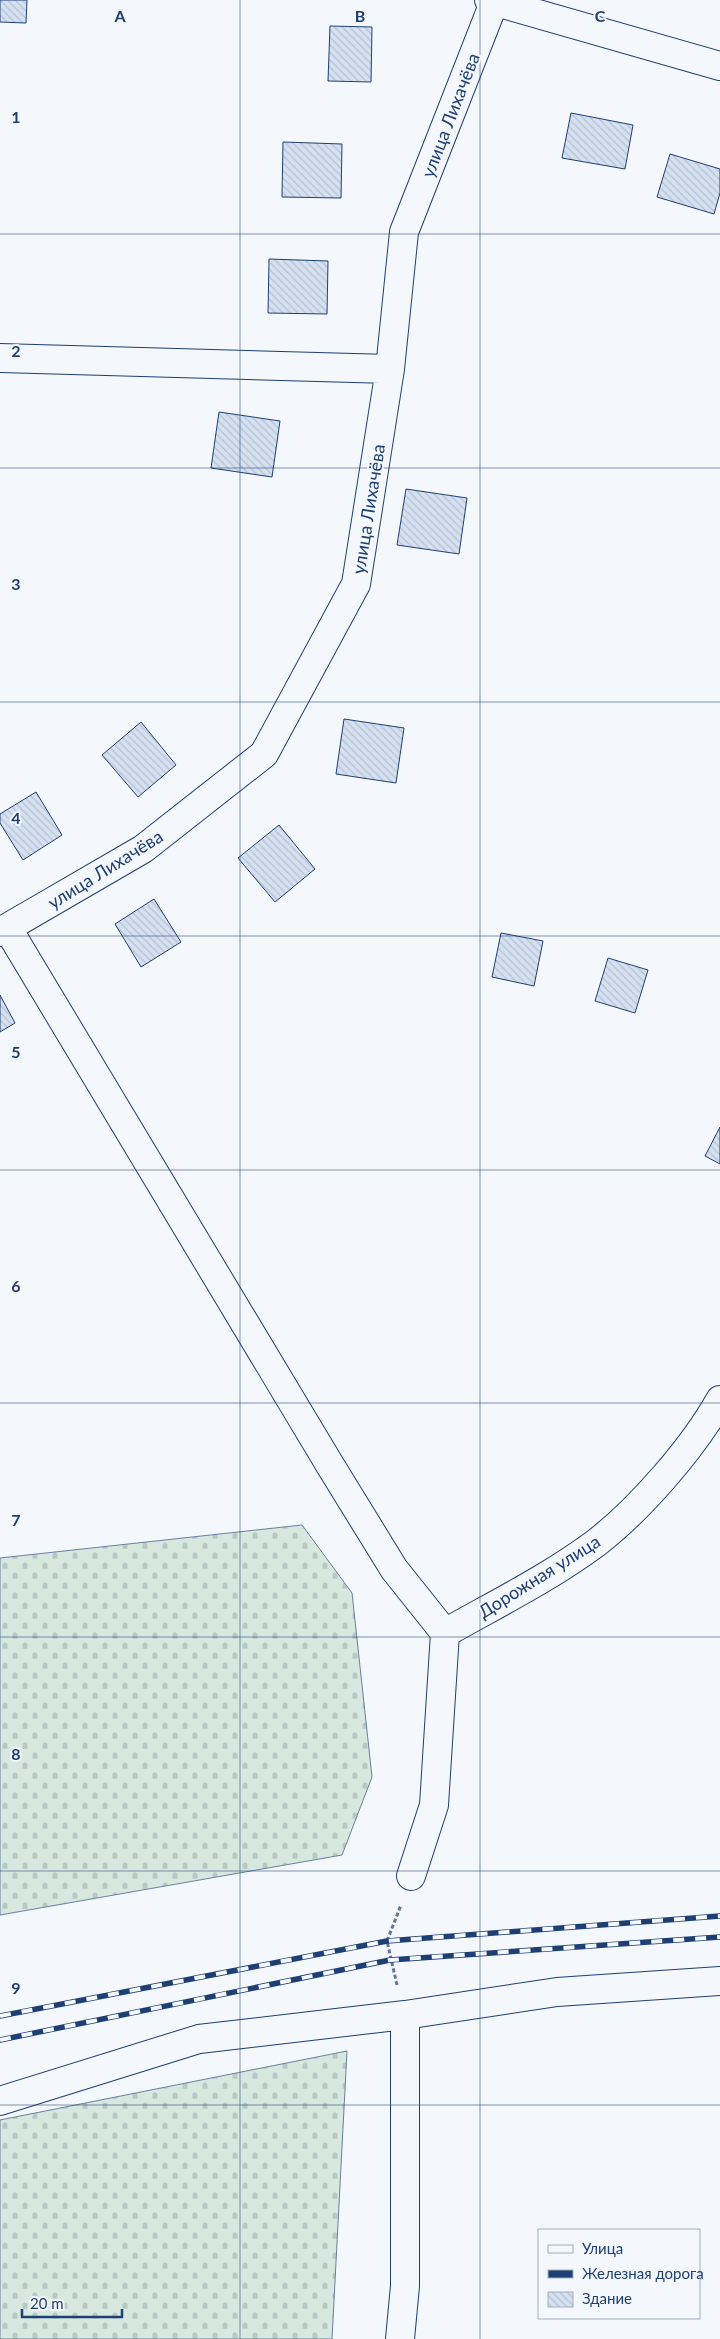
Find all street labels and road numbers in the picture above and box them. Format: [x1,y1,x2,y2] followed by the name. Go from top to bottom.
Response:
[416,50,484,180] street label: улица Лихачёва
[347,442,389,576] street label: улица Лихачёва
[43,825,167,913] street label: улица Лихачёва
[474,1530,604,1622] street label: Дорожная улица

